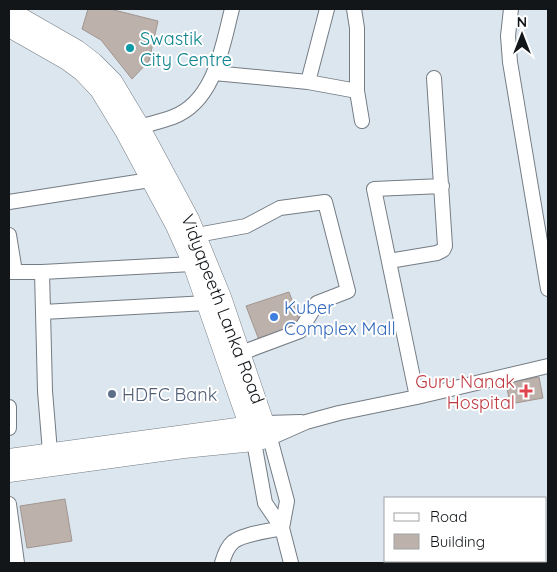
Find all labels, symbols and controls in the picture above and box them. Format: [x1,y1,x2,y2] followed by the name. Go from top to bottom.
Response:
[497,10,547,60] north arrow
[517,13,527,31] text: N
[140,27,232,71] place label: Swastik City Centre
[124,42,136,54] marker: Swastik City Centre
[176,211,270,407] street label: Vidyapeeth Lanka Road
[284,296,396,340] place label: Kuber Complex Mall
[268,311,280,323] marker: Kuber Complex Mall
[415,370,515,414] place label: Guru Nanak Hospital
[122,383,217,406] place label: HDFC Bank
[519,384,533,398] marker: Guru Nanak Hospital
[106,388,118,400] marker: HDFC Bank
[384,497,547,562] legend
[430,507,467,526] text: Road
[430,532,485,551] text: Building

